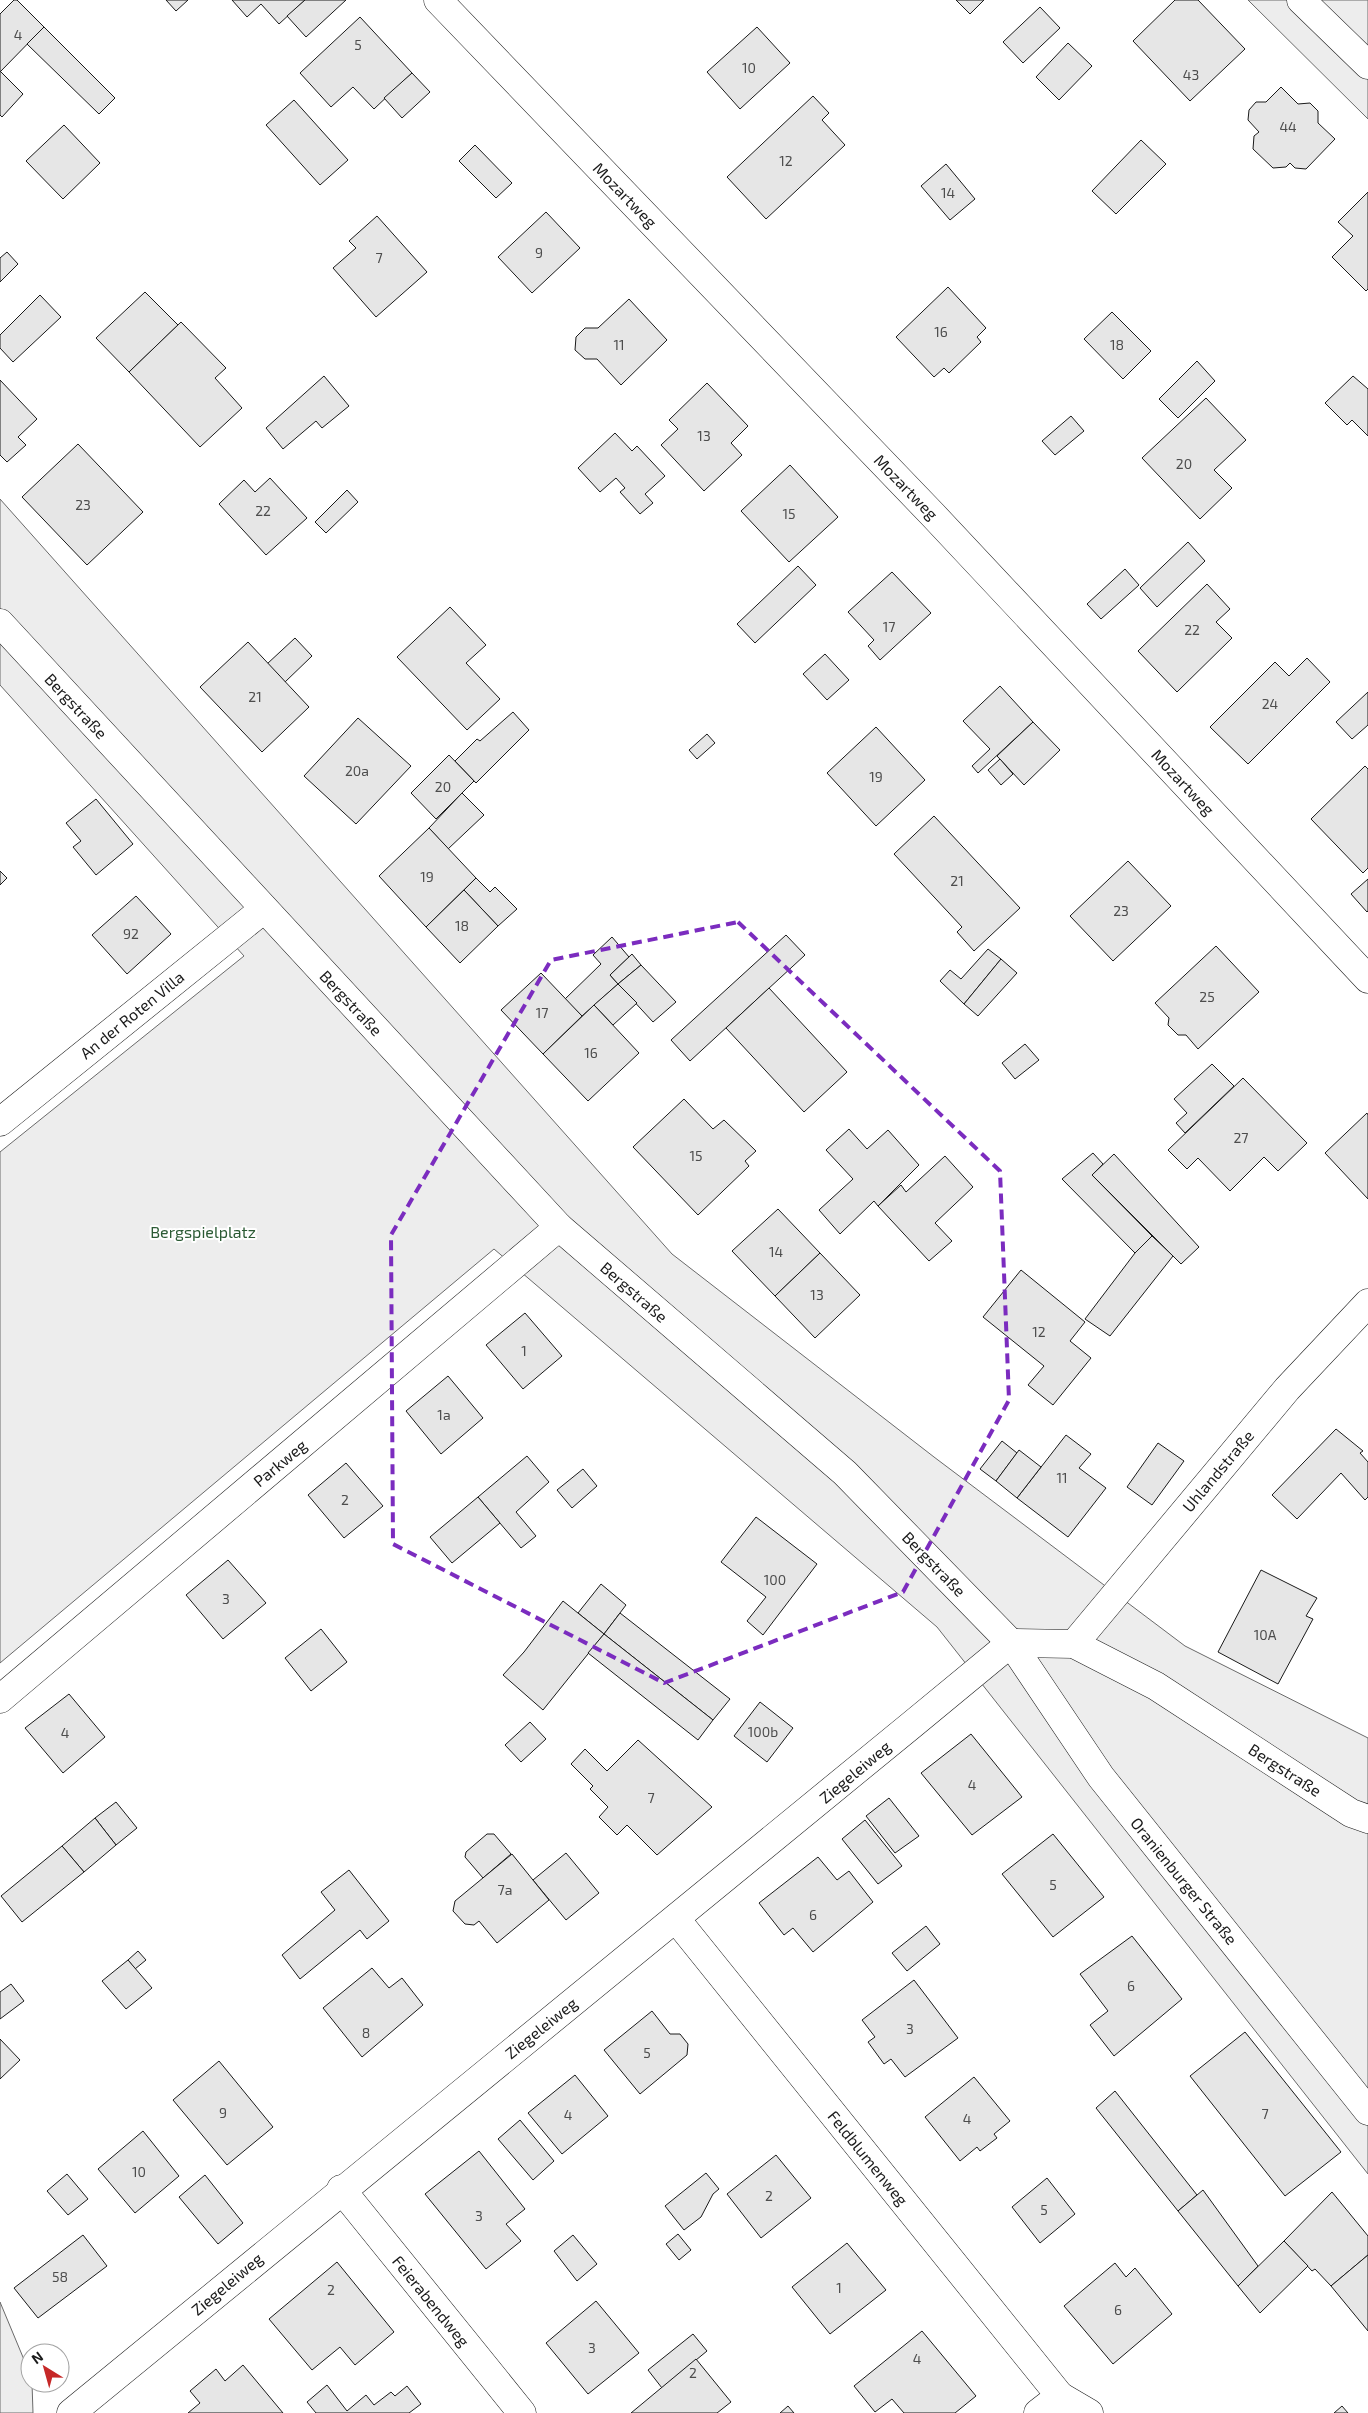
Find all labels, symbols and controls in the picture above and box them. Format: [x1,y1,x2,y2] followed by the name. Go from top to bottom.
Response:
[14,26,22,43] house number: 4
[354,36,362,53] house number: 5
[742,59,756,76] house number: 10
[1183,66,1199,83] house number: 43
[1279,118,1297,135] house number: 44
[779,152,793,169] house number: 12
[590,158,661,231] street label: Mozartweg
[941,184,955,201] house number: 14
[535,244,543,261] house number: 9
[375,249,383,266] house number: 7
[934,323,948,340] house number: 16
[613,336,625,353] house number: 11
[1110,336,1124,353] house number: 18
[697,427,711,444] house number: 13
[871,450,942,523] street label: Mozartweg
[1176,455,1192,472] house number: 20
[75,496,91,513] house number: 23
[255,502,271,519] house number: 22
[782,505,796,522] house number: 15
[883,618,895,635] house number: 17
[1184,621,1200,638] house number: 22
[41,669,111,742] street label: Bergstraße
[248,688,262,705] house number: 21
[1262,695,1278,712] house number: 24
[1148,745,1219,819] street label: Mozartweg
[345,762,369,779] house number: 20a
[869,768,883,785] house number: 19
[435,778,451,795] house number: 20
[420,868,434,885] house number: 19
[950,872,964,889] house number: 21
[1113,902,1129,919] house number: 23
[455,917,469,934] house number: 18
[123,925,139,942] house number: 92
[316,966,386,1039] street label: Bergstraße
[76,967,188,1062] street label: An der Roten Villa
[1199,988,1215,1005] house number: 25
[536,1004,548,1021] house number: 17
[584,1044,598,1061] house number: 16
[1233,1129,1249,1146] house number: 27
[689,1147,703,1164] house number: 15
[150,1222,256,1241] park label: Bergspielplatz
[769,1243,783,1260] house number: 14
[597,1257,672,1326] street label: Bergstraße
[810,1286,824,1303] house number: 13
[1032,1323,1046,1340] house number: 12
[521,1342,527,1359] house number: 1
[437,1406,451,1423] house number: 1a
[1178,1426,1257,1515] street label: Uhlandstraße
[249,1435,310,1490] street label: Parkweg
[1056,1469,1068,1486] house number: 11
[341,1491,349,1508] house number: 2
[899,1527,970,1600] street label: Bergstraße
[764,1571,786,1588] house number: 100
[222,1590,230,1607] house number: 3
[1254,1626,1277,1643] house number: 10A
[748,1723,778,1740] house number: 100b
[61,1724,69,1741] house number: 4
[815,1736,894,1807] street label: Ziegeleiweg
[1245,1739,1325,1800] street label: Bergstraße
[968,1776,976,1793] house number: 4
[647,1789,655,1806] house number: 7
[1127,1813,1242,1948] street label: Oranienburger Straße
[1049,1876,1057,1893] house number: 5
[498,1881,512,1898] house number: 7a
[809,1906,817,1923] house number: 6
[1127,1977,1135,1994] house number: 6
[501,1993,581,2062] street label: Ziegeleiweg
[906,2020,914,2037] house number: 3
[362,2024,370,2041] house number: 8
[643,2044,651,2061] house number: 5
[219,2104,227,2121] house number: 9
[1261,2105,1269,2122] house number: 7
[564,2106,572,2123] house number: 4
[824,2106,912,2209] street label: Feldblumenweg
[963,2110,971,2127] house number: 4
[132,2163,146,2180] house number: 10
[765,2187,773,2204] house number: 2
[1040,2201,1048,2218] house number: 5
[475,2207,483,2224] house number: 3
[187,2248,266,2319] street label: Ziegeleiweg
[389,2251,474,2350] street label: Feierabendweg
[52,2268,68,2285] house number: 58
[836,2279,842,2296] house number: 1
[327,2281,335,2298] house number: 2
[1114,2301,1122,2318] house number: 6
[588,2339,596,2356] house number: 3
[20,2343,70,2393] north arrow
[28,2347,46,2367] text: N
[913,2350,921,2367] house number: 4
[689,2364,697,2381] house number: 2

